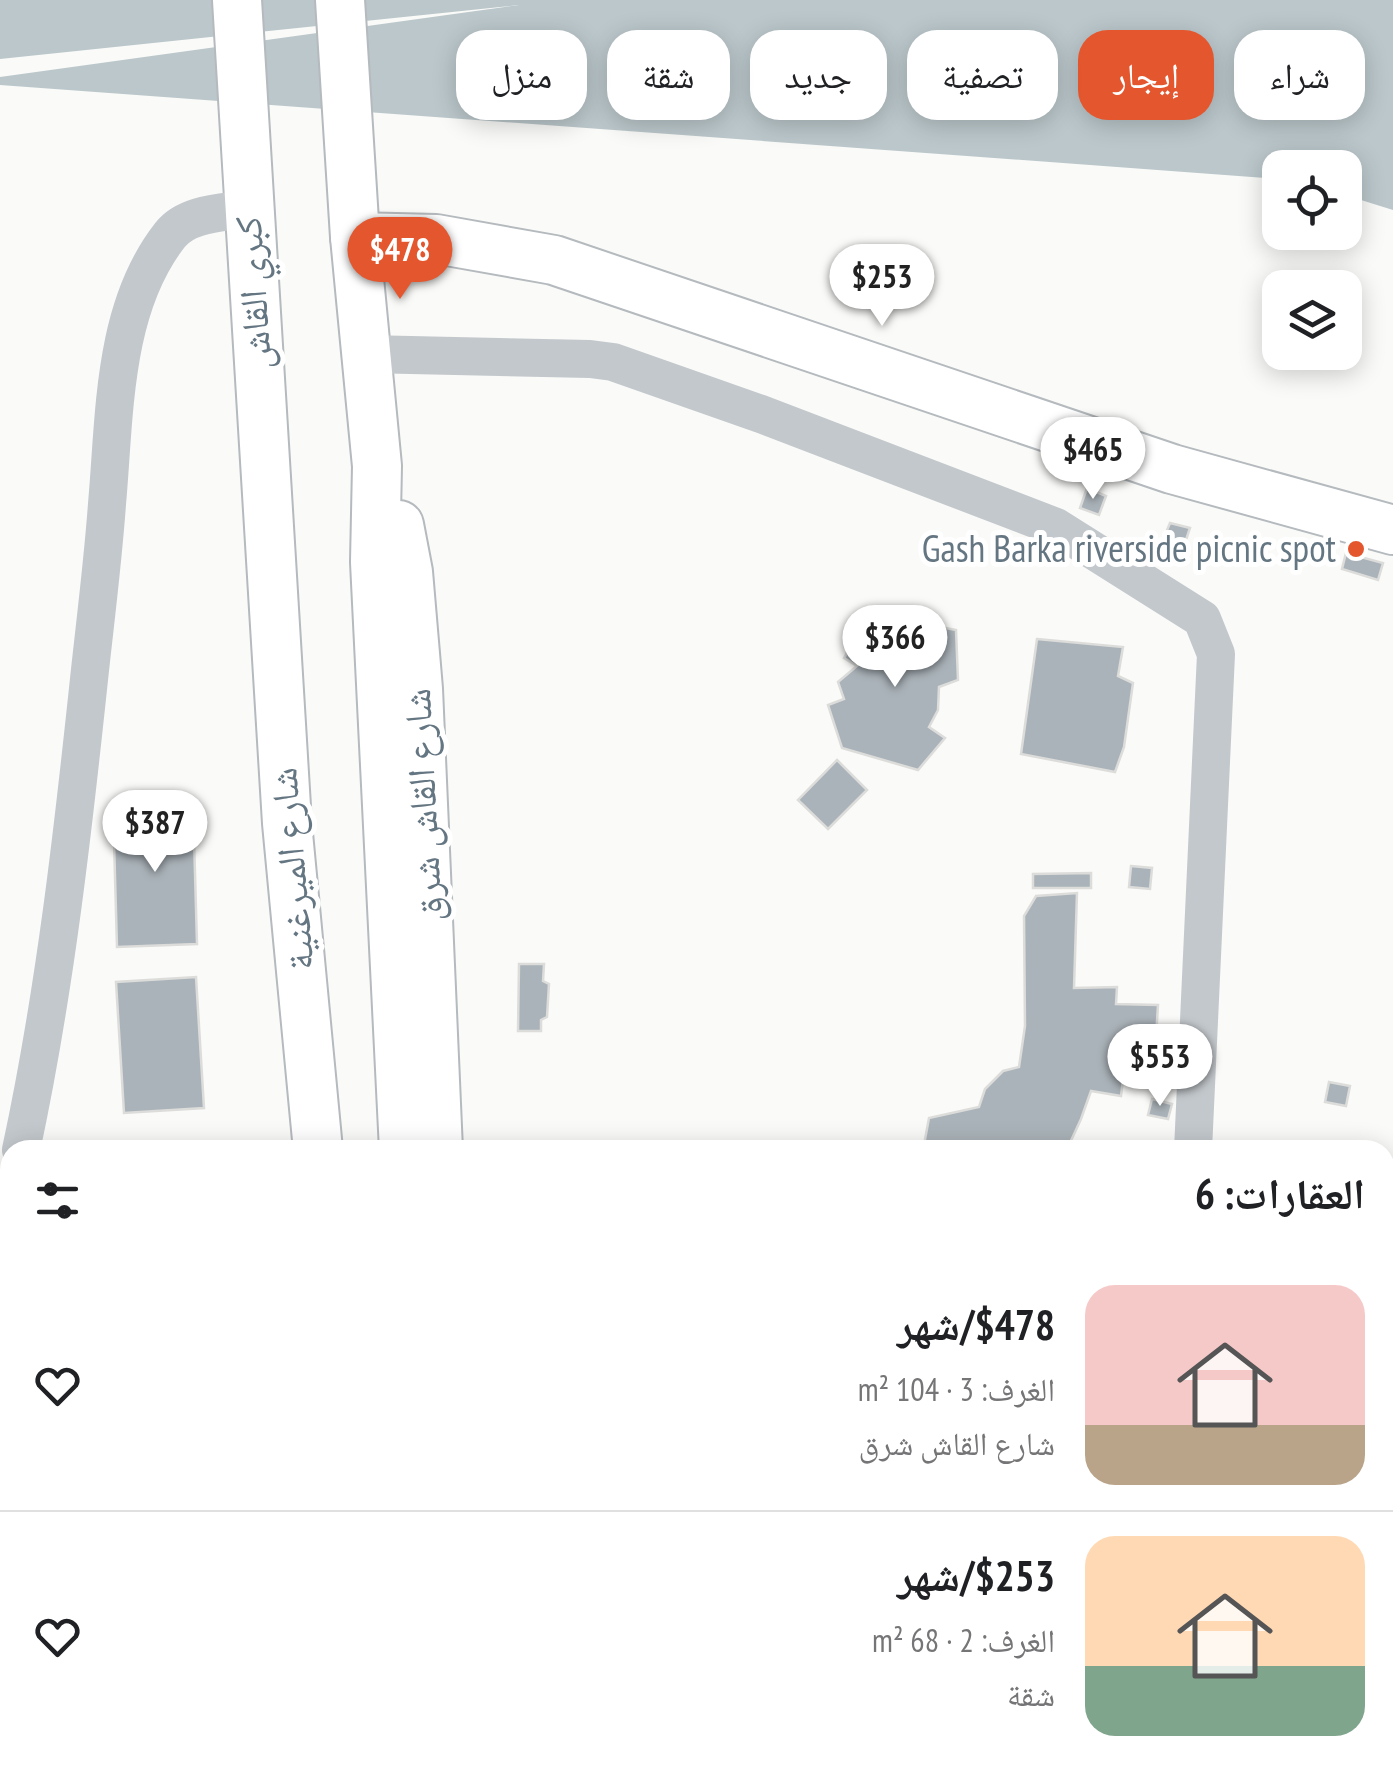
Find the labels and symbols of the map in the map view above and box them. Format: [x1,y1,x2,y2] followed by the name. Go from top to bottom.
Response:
[222,214,288,371] street label: كبري القاش
[341,217,459,302] pin: $478
[823,244,941,329] pin: $253
[1034,417,1152,502] pin: $465
[922,523,1337,572] place label: Gash Barka riverside picnic spot
[1345,538,1367,560] marker: Gash Barka riverside picnic spot
[836,605,954,690] pin: $366
[391,687,453,923] street label: شارع القاش شرق
[257,766,325,973] street label: شارع الميرغنية
[96,790,214,875] pin: $387
[1101,1024,1219,1109] pin: $553

